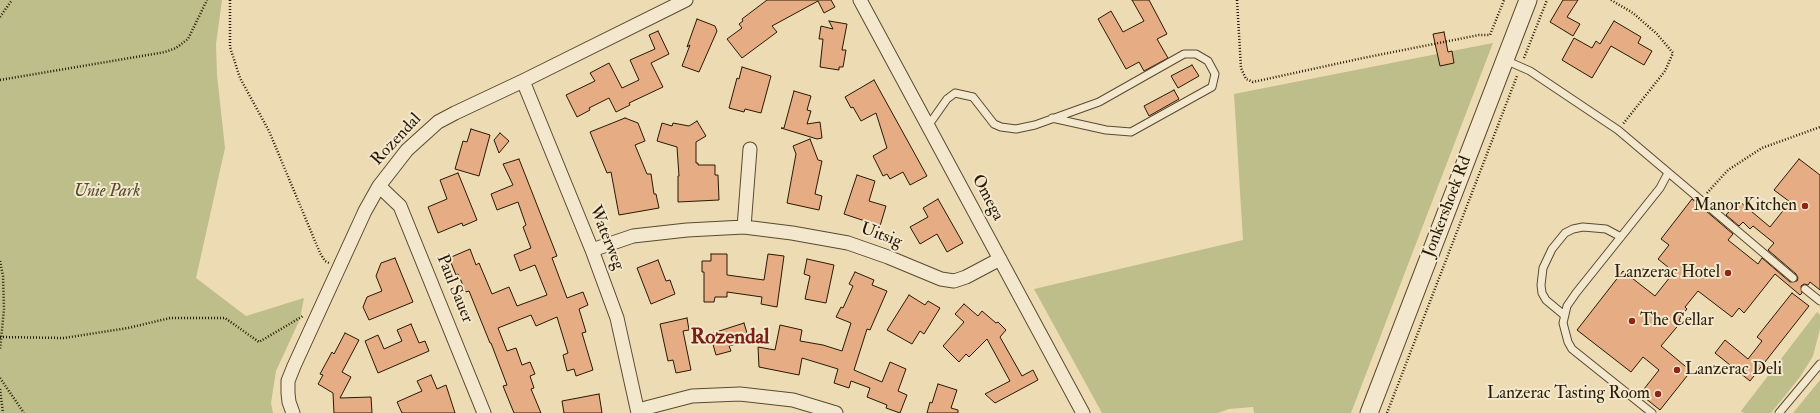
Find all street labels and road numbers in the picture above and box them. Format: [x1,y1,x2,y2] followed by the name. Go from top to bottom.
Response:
[368,110,426,170] street label: Rozendal
[1419,153,1477,261] street label: Jonkershoek Rd
[966,171,1008,225] street label: Omega
[584,203,628,273] street label: Waterweg
[857,219,905,253] street label: Uitsig
[431,252,477,326] street label: Paul Sauer

